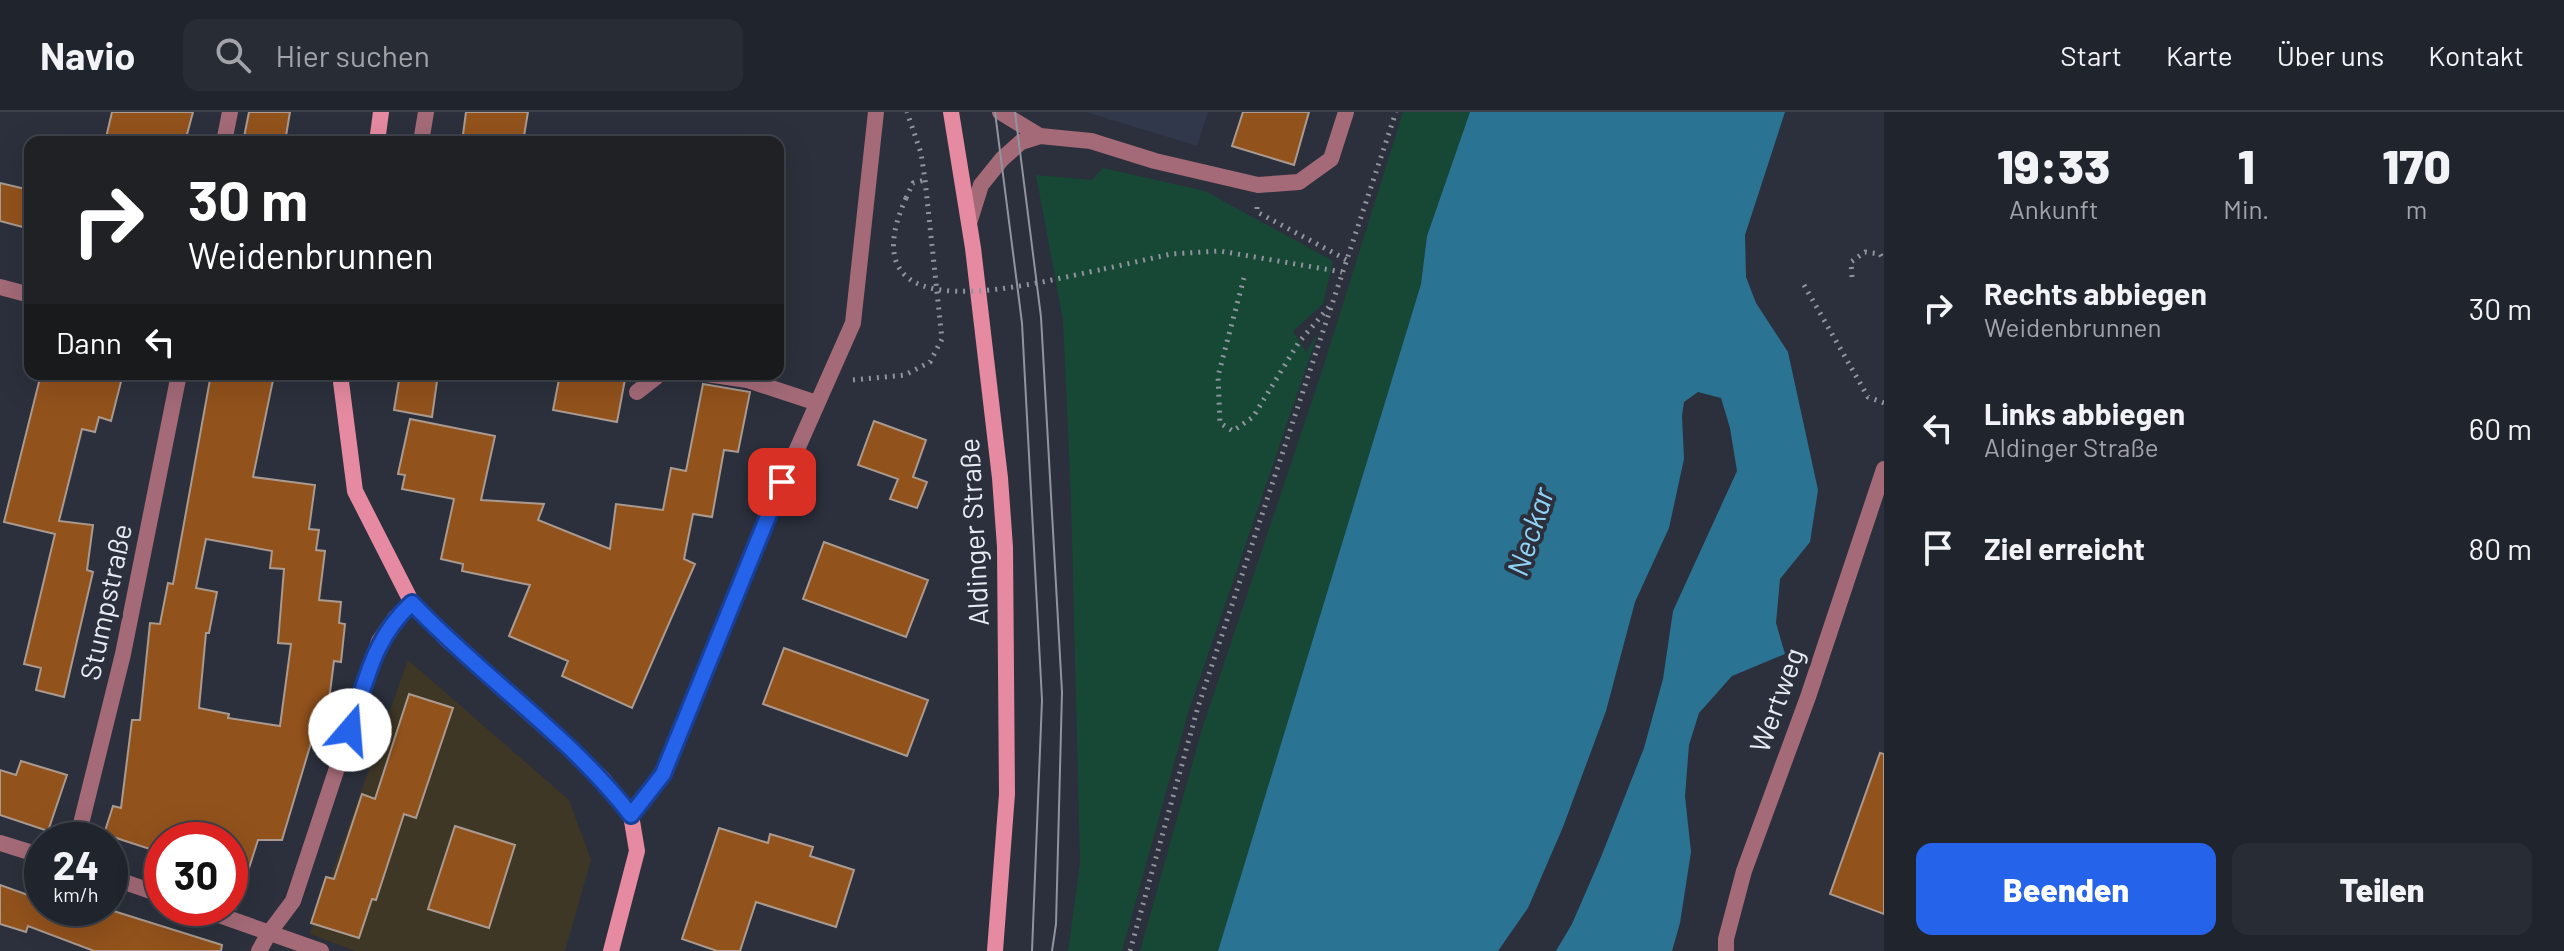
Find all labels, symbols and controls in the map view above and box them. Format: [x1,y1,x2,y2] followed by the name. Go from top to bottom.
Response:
[183,19,743,91] search box
[40,32,135,78] text: Navio
[211,33,255,77] icon: search
[275,37,430,73] text: Hier suchen
[2060,38,2122,72] text: Start
[2166,38,2233,72] text: Karte
[2277,38,2384,72] text: Über uns
[2428,38,2524,72] text: Kontakt
[1997,136,2110,194] text: 19:33
[2238,136,2255,194] text: 1
[2382,136,2451,194] text: 170
[188,165,308,232] text: 30 m
[56,168,160,272] icon: right
[2009,193,2098,224] text: Ankunft
[2223,193,2269,224] text: Min.
[2406,193,2427,224] text: m
[188,233,434,276] text: Weidenbrunnen
[1984,275,2207,311] text: Rechts abbiegen
[1916,286,1960,330] icon: right
[2469,290,2532,326] text: 30 m
[1984,311,2161,342] text: Weidenbrunnen
[138,320,182,364] icon: left
[56,324,122,360] text: Dann
[1984,395,2185,431] text: Links abbiegen
[1916,406,1960,450] icon: left
[2469,410,2532,446] text: 60 m
[1984,431,2159,462] text: Aldinger Straße
[951,437,995,627] street label: Aldinger Straße
[748,448,816,516] pin
[760,460,804,504] icon: arrive
[1498,481,1561,580] water label: Neckar
[72,521,138,683] street label: Stumpstraße
[1916,526,1960,570] icon: arrive
[1984,530,2145,566] text: Ziel erreicht
[2469,530,2532,566] text: 80 m
[1742,643,1811,756] street label: Wertweg
[308,688,392,772] position arrow
[144,822,248,926] speed limit sign: 30
[53,840,99,888] text: 24
[1916,843,2216,935] button: Beenden
[2232,843,2532,935] button: Teilen
[53,882,99,906] text: km/h

